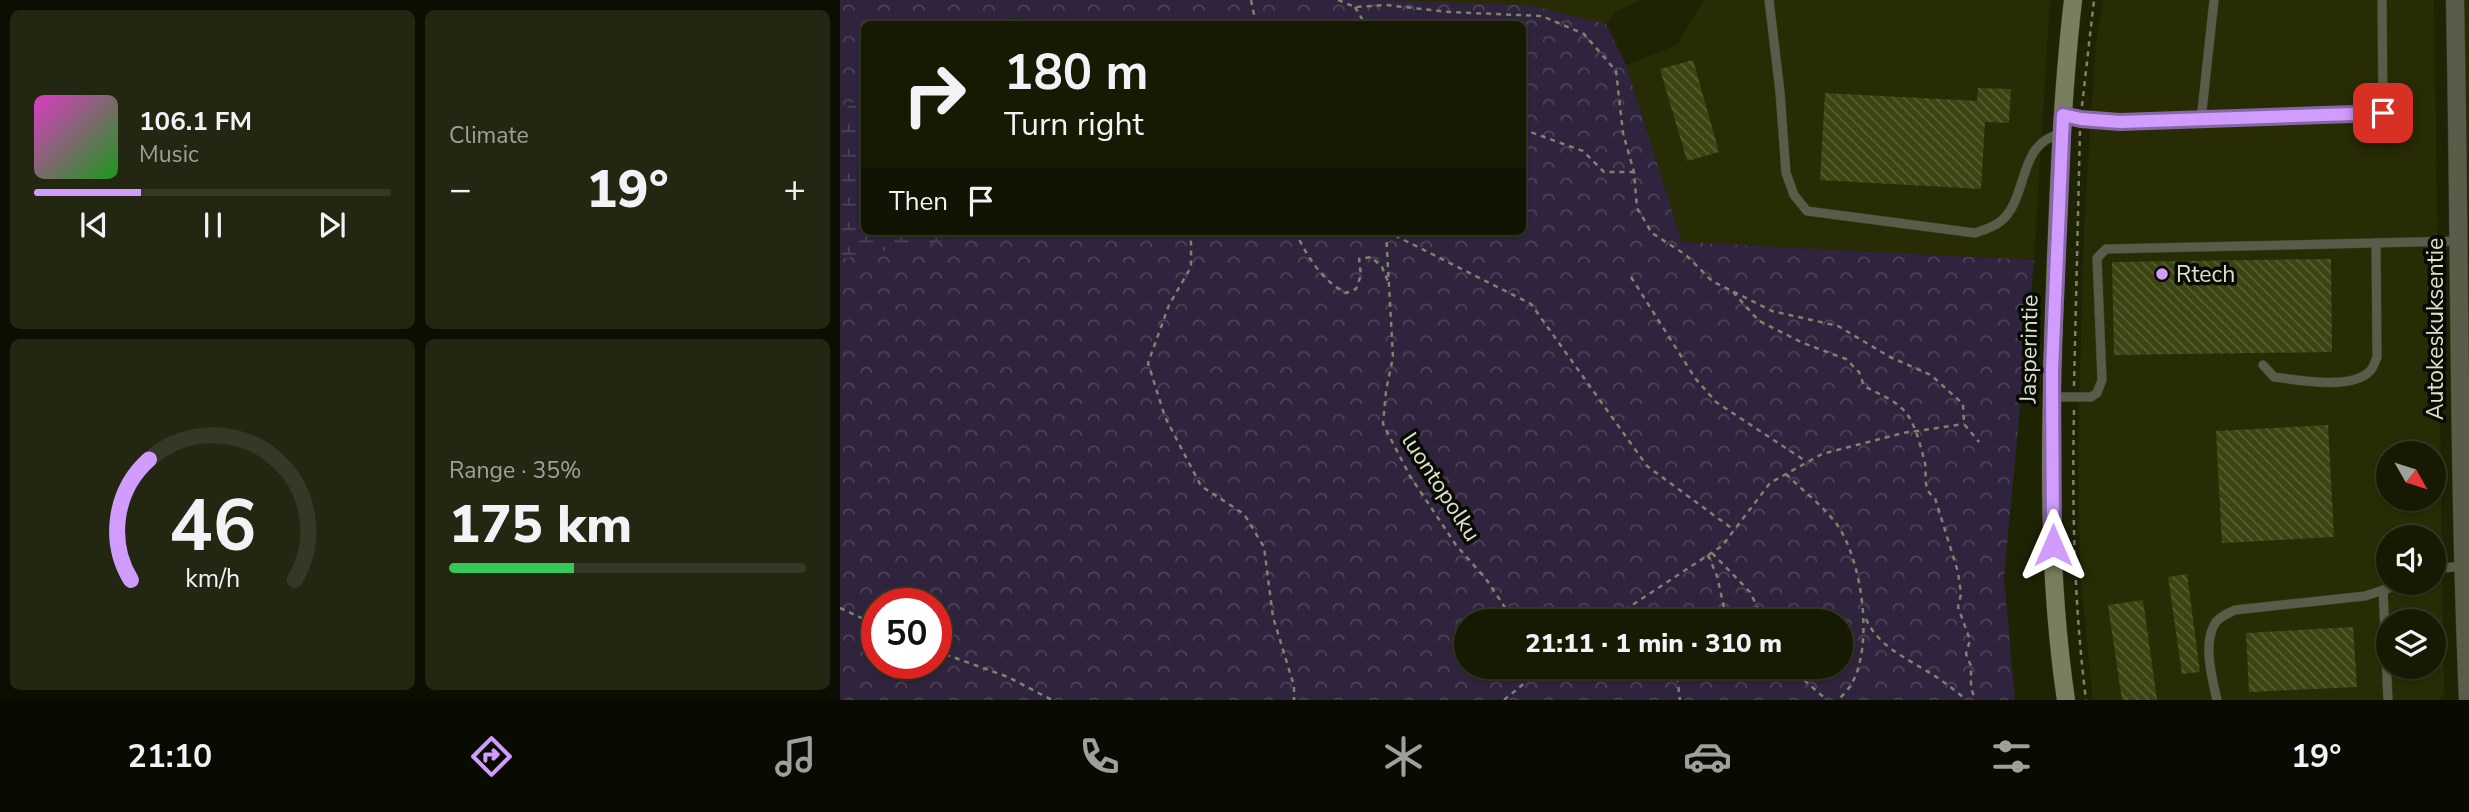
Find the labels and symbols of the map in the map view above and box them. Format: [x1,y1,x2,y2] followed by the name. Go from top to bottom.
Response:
[2353,83,2413,143] pin
[2420,238,2451,420] street label: Autokeskuksentie
[2176,259,2235,290] place label: Rtech
[2154,266,2170,282] marker: Rtech
[2013,294,2045,405] street label: Jasperintie
[1394,427,1488,547] street label: luontopolku
[2376,441,2446,511] north arrow
[2016,508,2090,582] position arrow
[861,588,952,679] speed limit sign: 50

